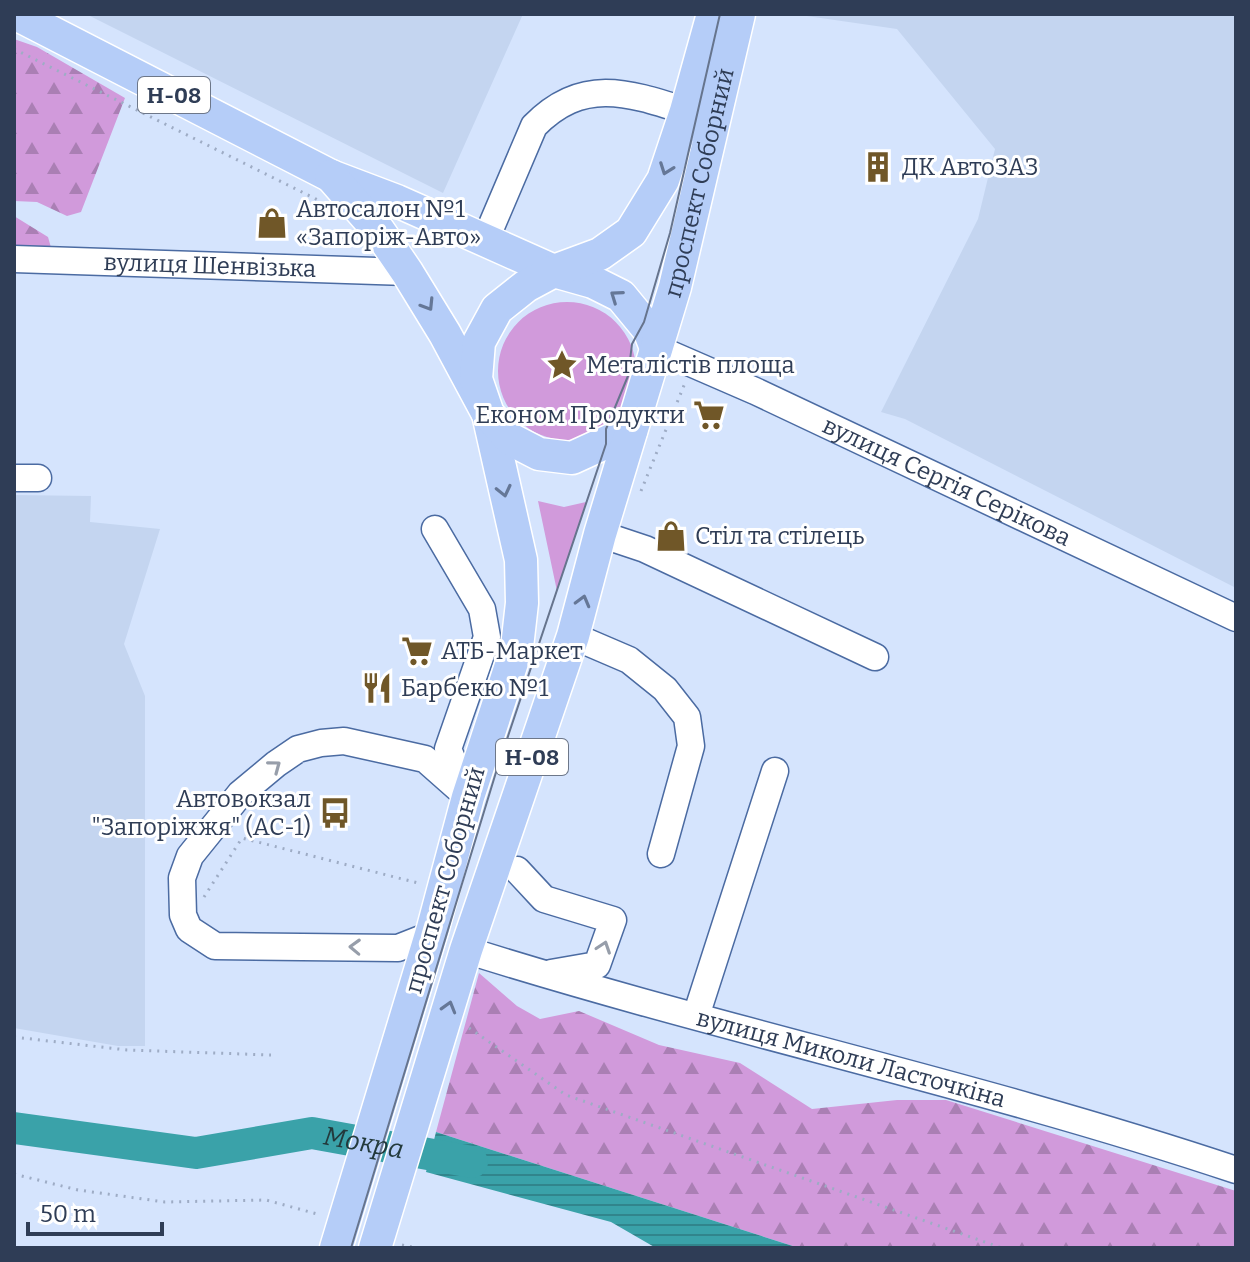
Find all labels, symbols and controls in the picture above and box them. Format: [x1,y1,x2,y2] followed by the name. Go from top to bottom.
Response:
[659,66,740,301] street label: проспект Соборний
[138,77,210,113] road number: Н-08
[861,150,895,184] building icon: ДК АвтоЗАЗ
[902,153,1039,181] place label: ДК АвтоЗАЗ
[659,161,676,175] one-way arrow
[296,195,481,251] place label: Автосалон №1 «Запоріж-Авто»
[255,206,289,240] shop icon: Автосалон №1 «Запоріж-Авто»
[103,248,317,283] street label: вулиця Шенвізька
[610,290,625,305] one-way arrow
[418,296,433,311] one-way arrow
[545,348,579,382] place icon: Металістів площа
[586,351,795,379] place label: Металістів площа
[692,398,726,432] supermarket icon: Економ Продукти
[476,401,685,429] place label: Економ Продукти
[818,411,1075,552] street label: вулиця Сергія Серікова
[495,483,512,497] one-way arrow
[654,519,688,553] shop icon: Стіл та стілець
[695,522,864,550] place label: Стіл та стілець
[573,594,590,608] one-way arrow
[400,634,434,668] supermarket icon: АТБ-Маркет
[441,637,583,665] place label: АТБ-Маркет
[360,671,394,705] restaurant icon: Барбекю №1
[401,674,549,702] place label: Барбекю №1
[496,739,568,775] road number: Н-08
[266,761,281,775] one-way arrow
[399,764,491,996] street label: проспект Соборний
[91,785,311,841] place label: Автовокзал "Запоріжжя" (АС-1)
[318,796,352,830] bus stop icon: Автовокзал "Запоріжжя" (АС-1)
[348,939,361,956] one-way arrow
[594,940,610,954] one-way arrow
[440,1001,456,1015] one-way arrow
[694,1003,1009,1113] street label: вулиця Миколи Ласточкіна
[321,1120,406,1165] water label: Мокра
[28,1186,162,1236] scale bar
[40,1200,96,1228] text: 50 m

